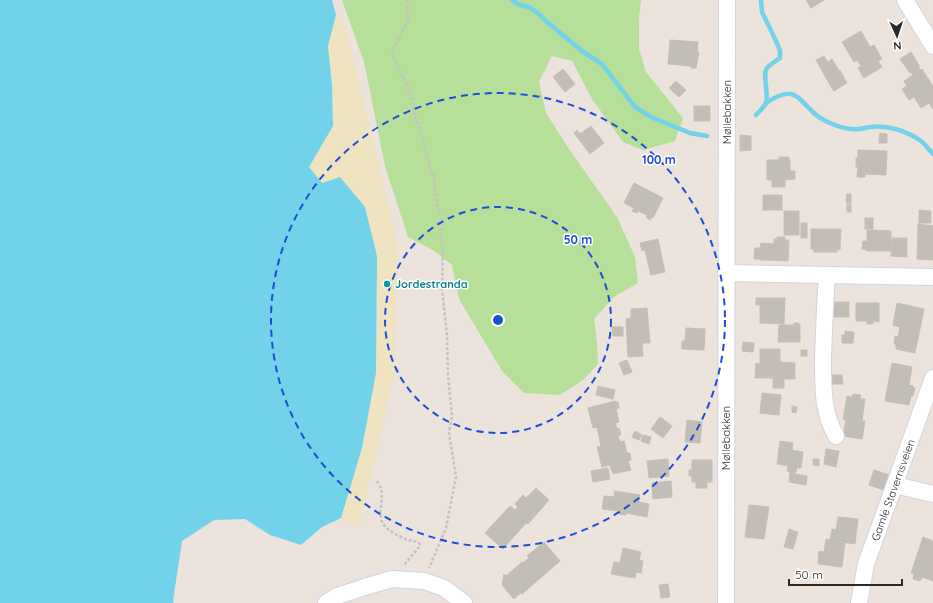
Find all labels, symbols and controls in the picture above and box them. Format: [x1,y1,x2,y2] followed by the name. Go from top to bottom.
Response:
[877,16,917,56] north arrow
[893,39,902,53] text: N
[720,80,734,144] street label: Møllebakken
[642,152,676,167] text: 100 m
[564,232,592,247] text: 50 m
[395,277,468,291] place label: Jordestranda
[382,279,392,289] marker: Jordestranda
[491,313,505,327] centre of rings
[719,406,733,470] street label: Møllebakken
[868,437,918,543] street label: Gamle Stavernsveien
[789,561,902,587] scale bar
[795,567,823,582] text: 50 m

